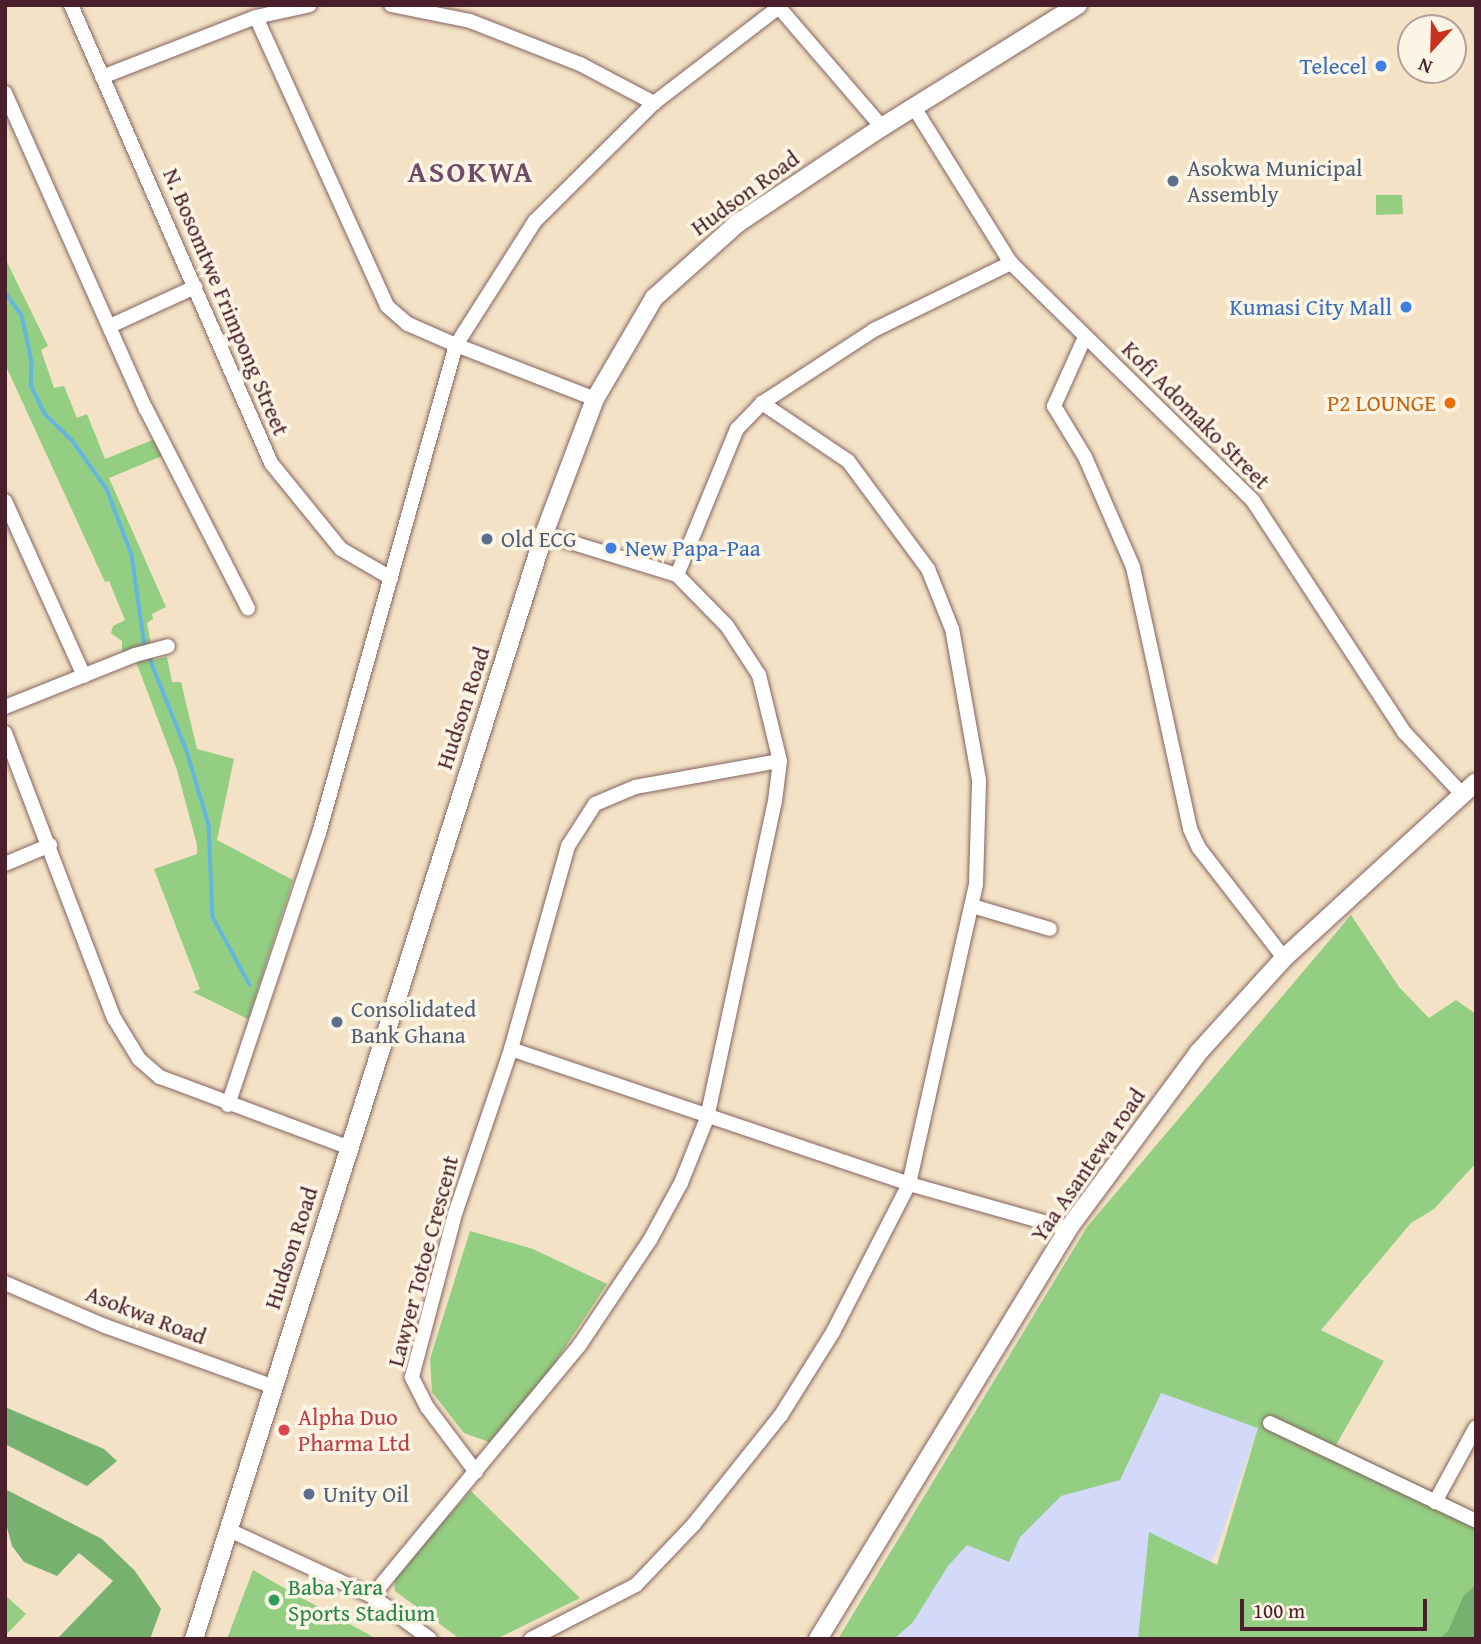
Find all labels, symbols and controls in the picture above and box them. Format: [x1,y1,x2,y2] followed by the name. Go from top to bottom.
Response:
[1397,14,1467,84] north arrow
[1414,51,1436,82] text: N
[1300,52,1367,80] place label: Telecel
[1373,58,1389,74] marker: Telecel
[686,145,804,241] street label: Hudson Road
[408,153,534,189] district label: ASOKWA
[1187,154,1362,208] place label: Asokwa Municipal Assembly
[157,164,295,440] street label: N. Bosomtwe Frimpong Street
[1165,173,1181,189] marker: Asokwa Municipal Assembly
[1229,293,1392,321] place label: Kumasi City Mall
[1398,299,1414,315] marker: Kumasi City Mall
[1116,335,1276,495] street label: Kofi Adomako Street
[1327,389,1436,417] place label: P2 LOUNGE
[1442,395,1458,411] marker: P2 LOUNGE
[501,525,576,553] place label: Old ECG
[479,531,495,547] marker: Old ECG
[625,534,761,562] place label: New Papa-Paa
[603,540,619,556] marker: New Papa-Paa
[430,643,496,773] street label: Hudson Road
[351,995,476,1049] place label: Consolidated Bank Ghana
[329,1014,345,1030] marker: Consolidated Bank Ghana
[1025,1083,1151,1247] street label: Yaa Asantewa road
[382,1152,464,1370] street label: Lawyer Totoe Crescent
[258,1183,324,1313] street label: Hudson Road
[82,1279,210,1351] street label: Asokwa Road
[298,1403,410,1457] place label: Alpha Duo Pharma Ltd
[276,1422,292,1438] marker: Alpha Duo Pharma Ltd
[323,1480,409,1508] place label: Unity Oil
[301,1486,317,1502] marker: Unity Oil
[288,1573,435,1627] place label: Baba Yara Sports Stadium
[1243,1584,1430,1628] scale bar
[266,1592,282,1608] marker: Baba Yara Sports Stadium
[1253,1595,1305,1626] text: 100 m

